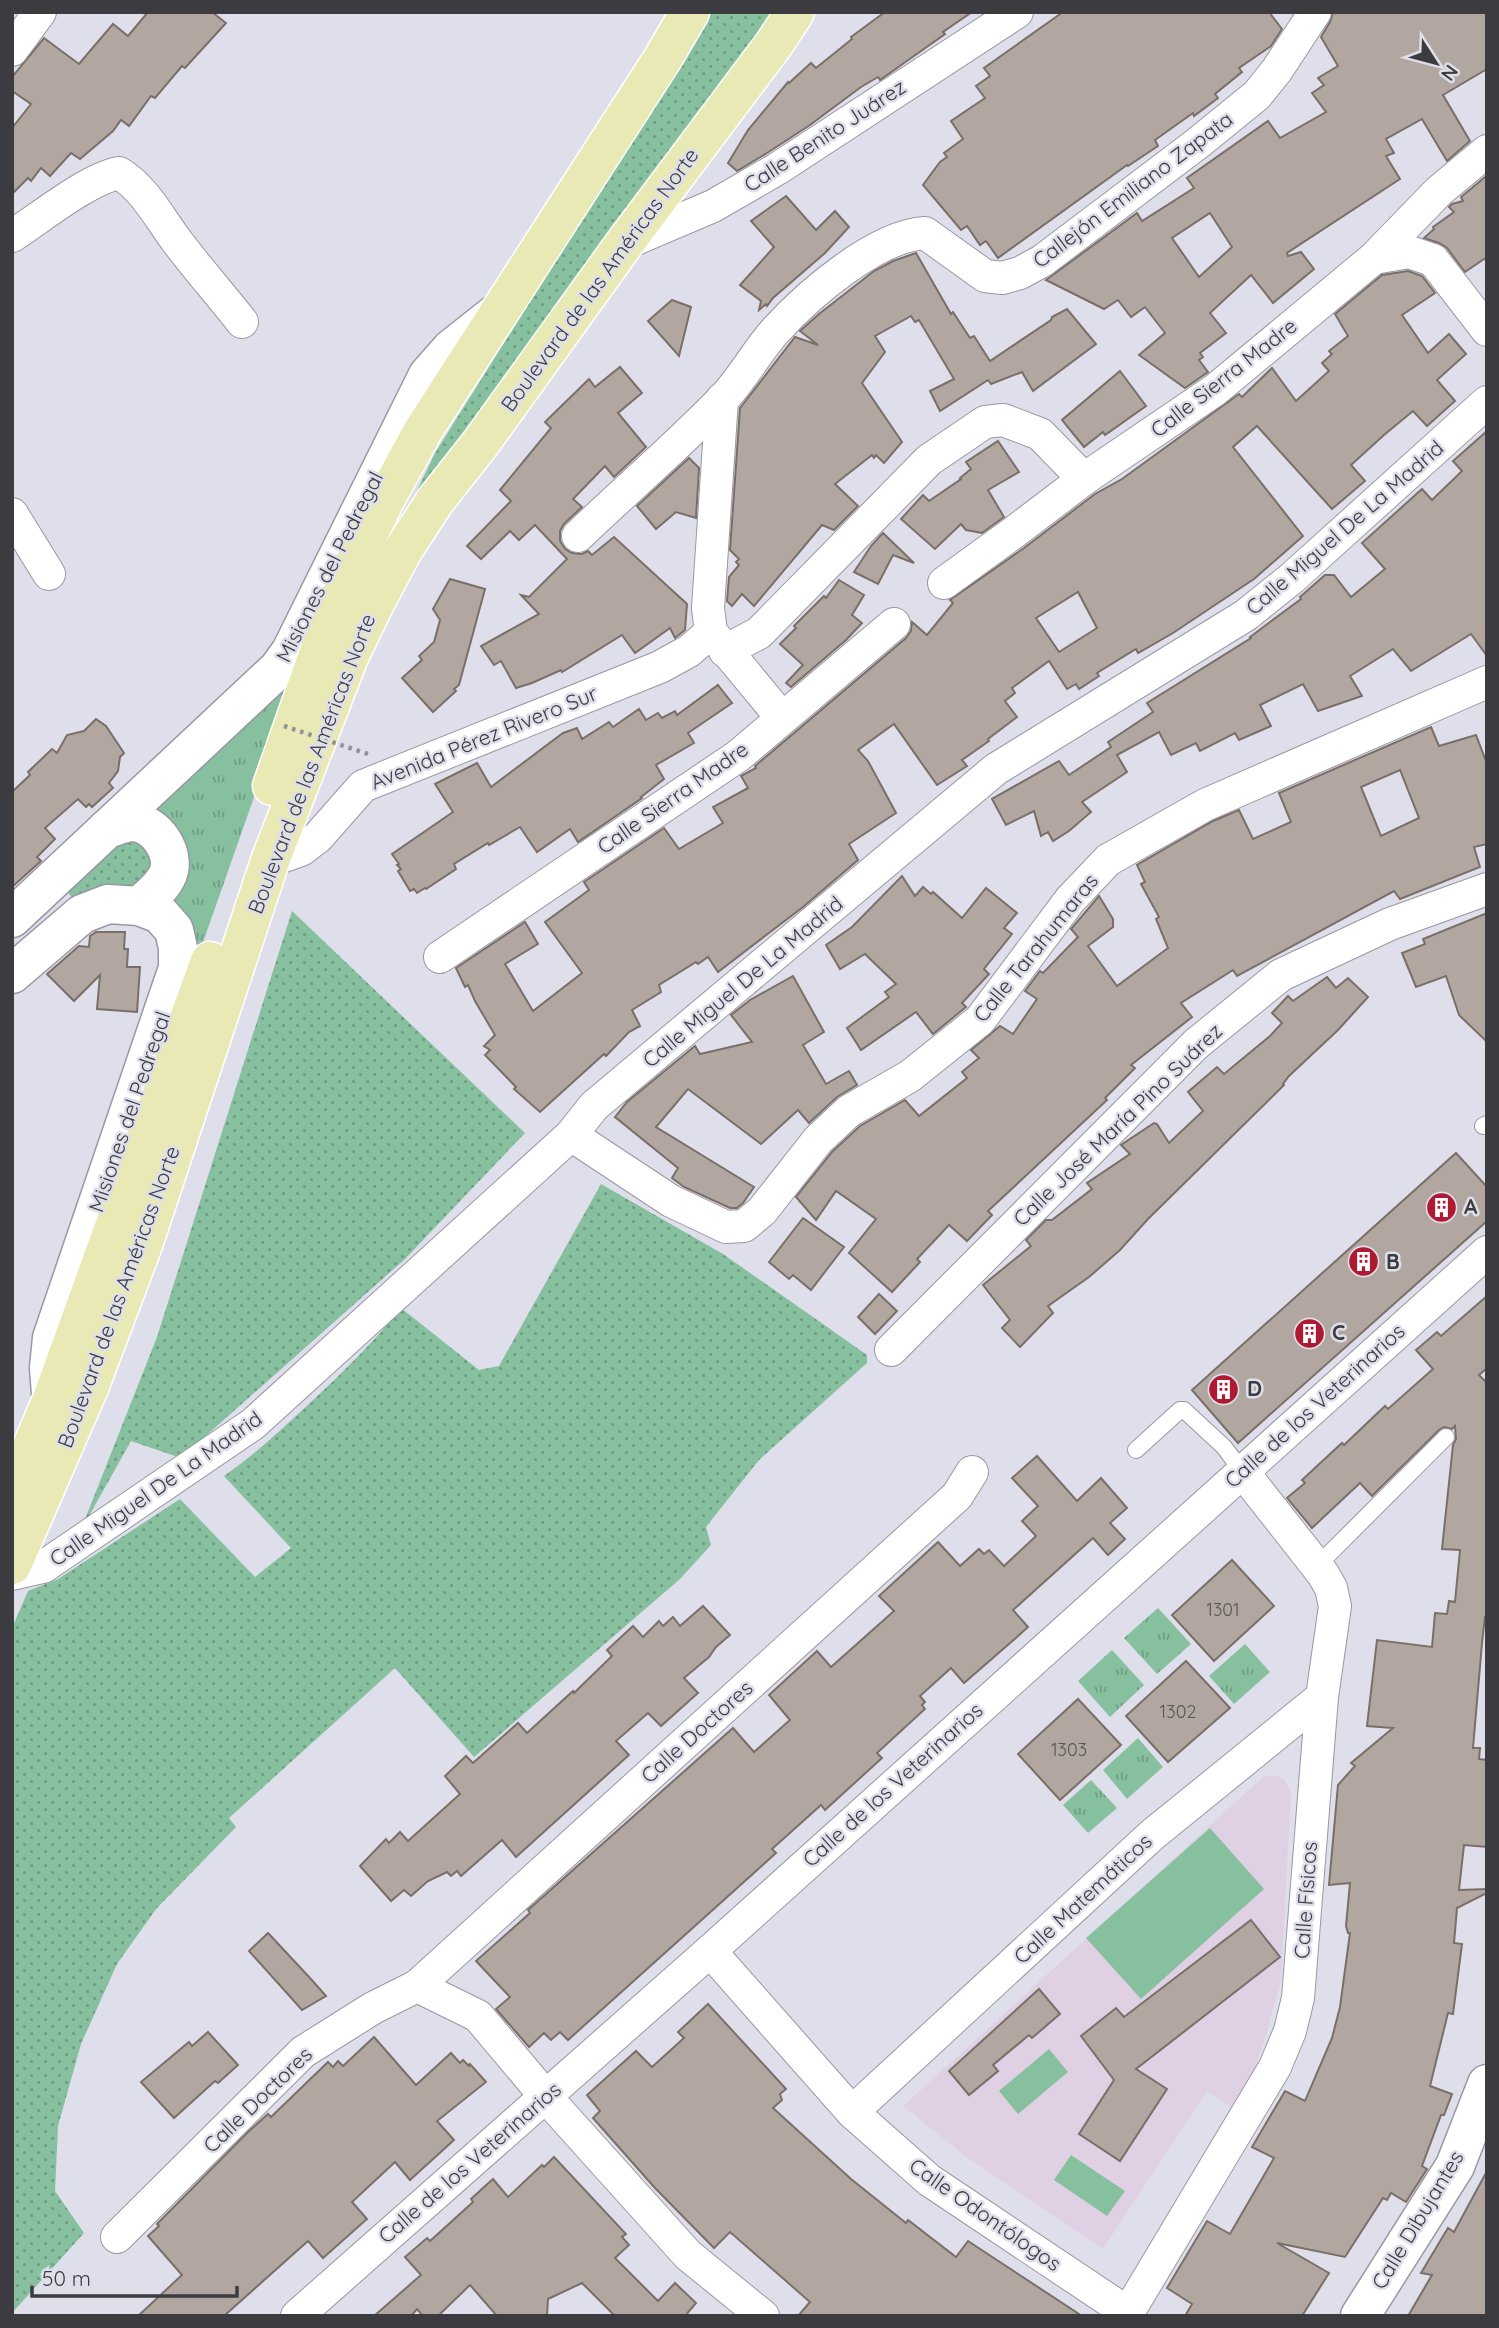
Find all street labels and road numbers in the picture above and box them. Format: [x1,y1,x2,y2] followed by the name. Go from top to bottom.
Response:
[739,73,910,197] street label: Calle Benito Juárez
[1027,105,1238,273] street label: Callejón Emiliano Zapata
[495,143,704,416] street label: Boulevard de las Américas Norte
[1145,312,1302,442] street label: Calle Sierra Madre
[1240,434,1448,620] street label: Calle Miguel De La Madrid
[270,467,388,666] street label: Misiones del Pedregal
[242,610,380,917] street label: Boulevard de las Américas Norte
[366,680,601,795] street label: Avenida Pérez Rivero Sur
[592,735,753,859] street label: Calle Sierra Madre
[967,868,1103,1027] street label: Calle Tarahumaras
[637,890,848,1073] street label: Calle Miguel De La Madrid
[83,1008,176,1215] street label: Misiones del Pedregal
[1007,1018,1227,1231] street label: Calle José María Pino Suárez
[51,1142,185,1451] street label: Boulevard de las Américas Norte
[1219,1317,1410,1493] street label: Calle de los Veterinarios
[44,1405,267,1571] street label: Calle Miguel De La Madrid
[635,1674,758,1788] street label: Calle Doctores
[797,1696,988,1872] street label: Calle de los Veterinarios
[1008,1828,1157,1969] street label: Calle Matemáticos
[1288,1840,1322,1960] street label: Calle Físicos
[197,2041,317,2158] street label: Calle Doctores
[373,2076,566,2249] street label: Calle de los Veterinarios
[1366,2145,1469,2293] street label: Calle Dibujantes
[905,2152,1067,2276] street label: Calle Odontólogos

